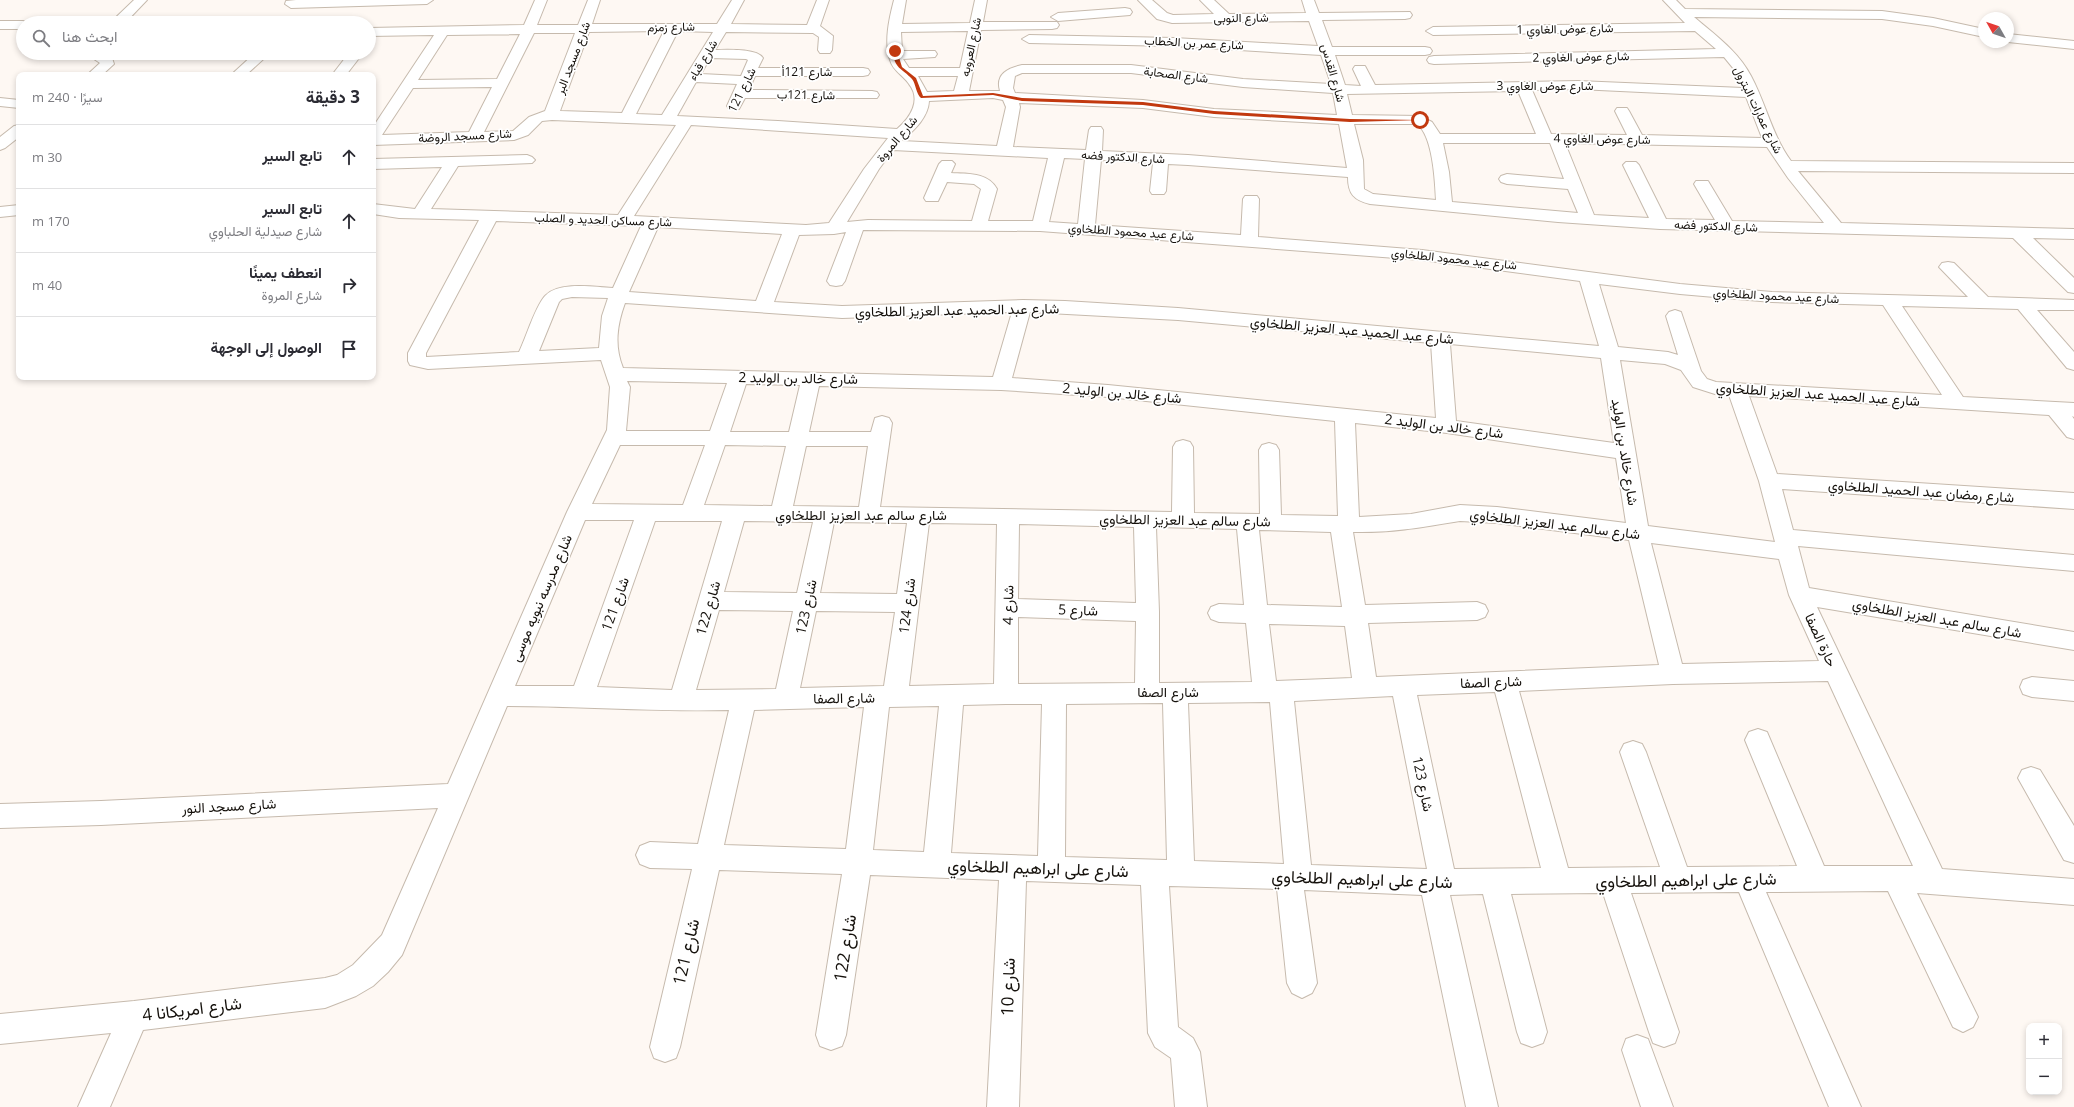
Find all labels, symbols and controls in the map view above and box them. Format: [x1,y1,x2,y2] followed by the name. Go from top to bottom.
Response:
[1213,9,1269,27] street label: شارع النوبى
[1978,12,2014,48] north arrow
[16,16,376,60] search box
[956,16,986,78] street label: شارع العروبه
[647,18,695,36] street label: شارع زمزم
[551,19,595,98] street label: شارع مسجد البر
[1516,19,1614,40] street label: شارع عوض الغاوي 1
[62,26,117,46] text: ابحث هنا
[30,27,52,49] icon: search
[1144,31,1244,55] street label: شارع عمر بن الخطاب
[684,36,722,84] street label: شارع قباء
[886,42,904,60] route end
[1316,42,1350,104] street label: شارع القدس
[1532,47,1630,68] street label: شارع عوض الغاوي 2
[1143,62,1209,88] street label: شارع الصحابة
[782,63,832,81] street label: شارع 121أ
[1729,63,1787,157] street label: شارع عمارات البترول
[723,65,761,115] street label: شارع 121
[1497,77,1593,96] street label: شارع عوض الغاوي 3
[306,85,360,108] text: 3 دقيقة
[777,85,835,105] street label: شارع 121ب
[32,88,102,106] text: سيرًا · 240 m
[1411,111,1429,129] route start
[872,112,922,166] street label: شارع المروة
[418,125,512,147] street label: شارع مسجد الروضة
[1553,129,1651,150] street label: شارع عوض الغاوي 4
[262,145,322,165] text: تابع السير
[338,146,360,168] icon: ahead
[1081,146,1165,168] street label: شارع الدكتور فضه
[32,148,62,166] text: 30 m
[262,198,322,218] text: تابع السير
[534,209,672,231] street label: شارع مساكن الحديد و الصلب
[338,210,360,232] icon: ahead
[32,212,70,230] text: 170 m
[1674,216,1758,236] street label: شارع الدكتور فضه
[1067,219,1195,246] street label: شارع عيد محمود الطلخاوي
[209,222,322,240] text: شارع صيدلية الحلباوي
[1390,243,1518,276] street label: شارع عيد محمود الطلخاوي
[249,262,322,282] text: انعطف يمينًا
[338,274,360,296] icon: right
[32,276,62,294] text: 40 m
[1712,284,1840,309] street label: شارع عيد محمود الطلخاوي
[262,286,322,304] text: شارع المروة
[855,298,1059,324] street label: شارع عبد الحميد عبد العزيز الطلخاوي
[1249,311,1455,351] street label: شارع عبد الحميد عبد العزيز الطلخاوي
[211,337,322,357] text: الوصول إلى الوجهة
[338,338,360,360] icon: arrive
[738,367,858,390] street label: شارع خالد بن الوليد 2
[1715,377,1921,413] street label: شارع عبد الحميد عبد العزيز الطلخاوي
[1062,378,1182,409] street label: شارع خالد بن الوليد 2
[1606,397,1643,507] street label: شارع خالد بن الوليد
[1383,409,1505,444] street label: شارع خالد بن الوليد 2
[1827,475,2015,509] street label: شارع رمضان عبد الحميد الطلخاوي
[1469,504,1641,546] street label: شارع سالم عبد العزيز الطلخاوي
[775,505,947,527] street label: شارع سالم عبد العزيز الطلخاوي
[1099,509,1271,533] street label: شارع سالم عبد العزيز الطلخاوي
[505,531,578,665] street label: شارع مدرسه نبويه موسى
[596,574,635,634] street label: شارع 121
[894,577,921,635] street label: شارع 124
[691,578,726,638] street label: شارع 122
[790,578,823,637] street label: شارع 123
[998,585,1019,625] street label: شارع 4
[1851,593,2023,645] street label: شارع سالم عبد العزيز الطلخاوي
[1058,599,1098,622] street label: شارع 5
[1801,610,1842,670] street label: حارة الصفا
[1460,671,1522,694] street label: شارع الصفا
[1137,682,1199,703] street label: شارع الصفا
[813,687,875,710] street label: شارع الصفا
[1406,755,1439,814] street label: شارع 123
[180,794,277,820] street label: شارع مسجد النور
[947,853,1129,885] street label: شارع على ابراهيم الطلخاوي
[1271,864,1453,896] street label: شارع على ابراهيم الطلخاوي
[1595,866,1777,896] street label: شارع على ابراهيم الطلخاوي
[828,913,862,983] street label: شارع 122
[667,916,705,988] street label: شارع 121
[995,958,1021,1016] street label: شارع 10
[141,991,243,1027] street label: شارع امريكانا 4
[2026,1023,2062,1095] map controls
[2026,1023,2062,1059] button: +
[2026,1059,2062,1095] button: −

